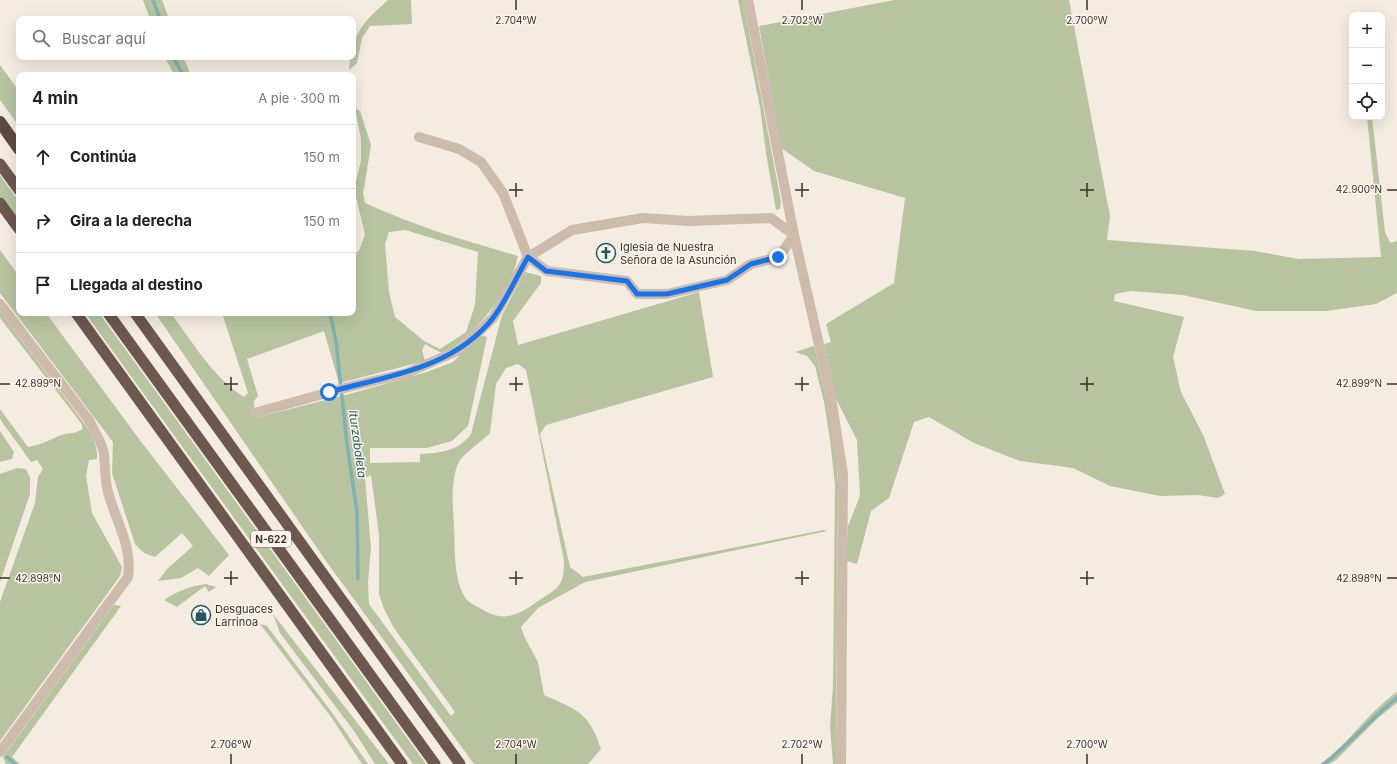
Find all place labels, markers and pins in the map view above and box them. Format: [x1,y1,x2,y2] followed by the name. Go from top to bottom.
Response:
[620,240,737,267] place label: Iglesia de Nuestra Señora de la Asunción
[595,242,617,264] church icon: Iglesia de Nuestra Señora de la Asunción
[215,602,273,629] place label: Desguaces Larrinoa
[190,604,212,626] shop icon: Desguaces Larrinoa

